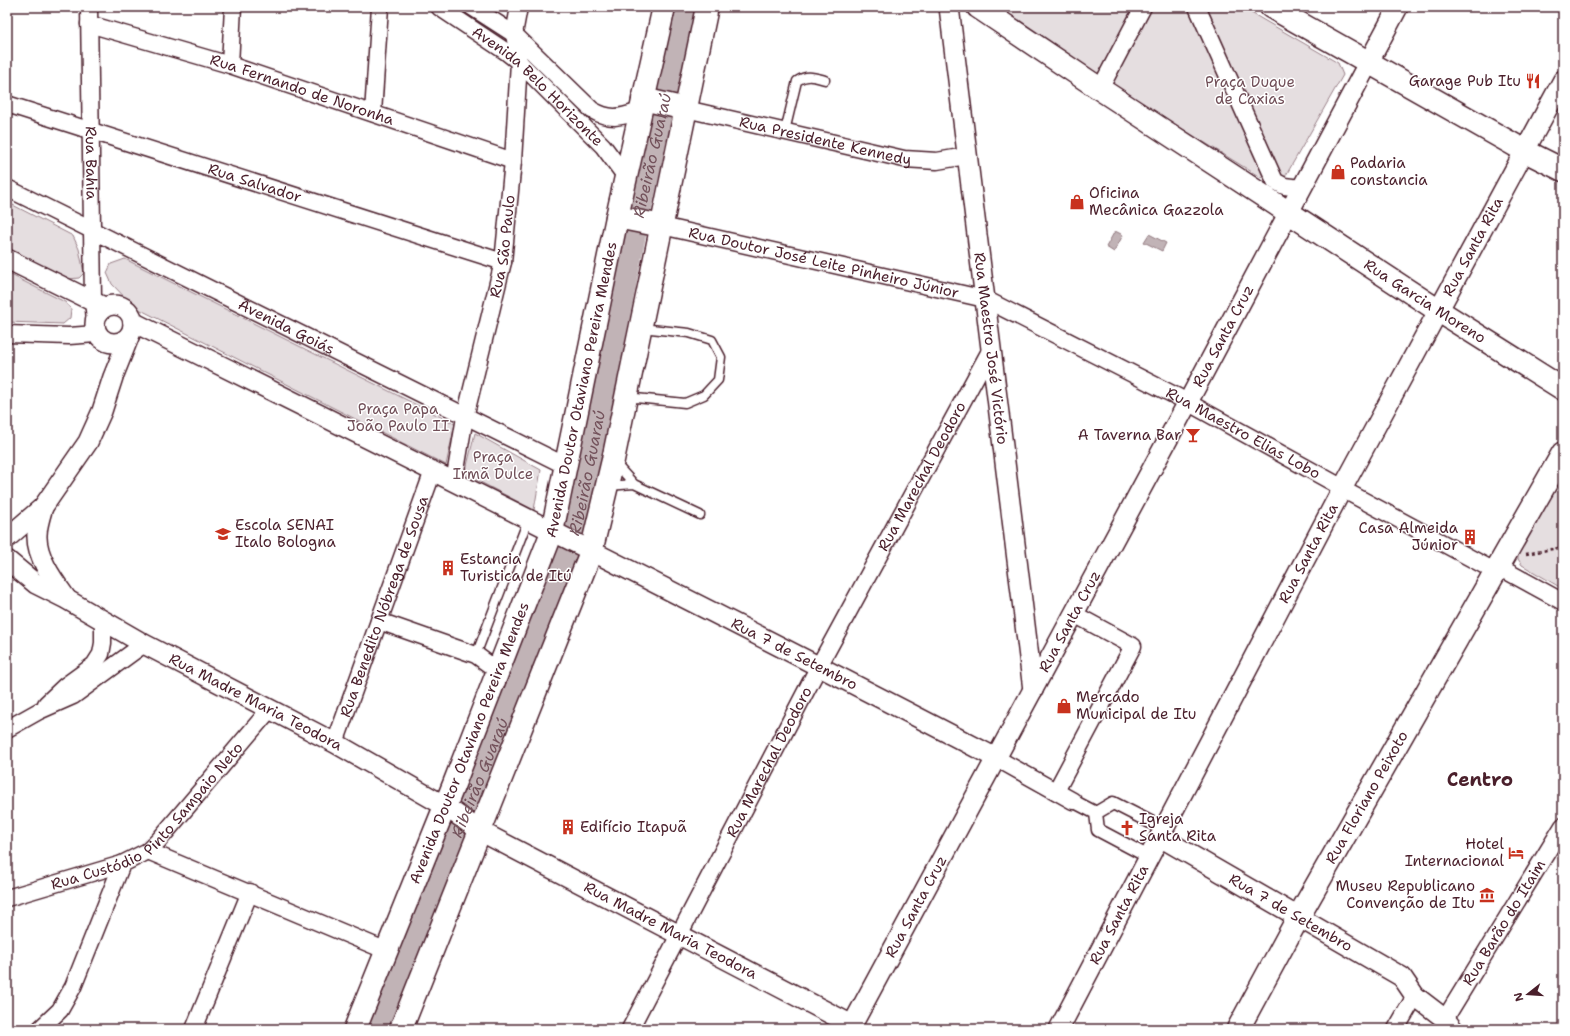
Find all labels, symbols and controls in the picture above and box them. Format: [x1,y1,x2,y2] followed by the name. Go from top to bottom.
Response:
[468,22,608,151] street label: Avenida Belo Horizonte
[208,50,397,130] street label: Rua Fernando de Noronha
[1409,71,1521,91] place label: Garage Pub Itu
[1205,72,1295,109] park label: Praça Duque de Caxias
[1524,72,1542,90] restaurant icon: Garage Pub Itu
[627,91,676,220] water label: Ribeirão Guaraú
[737,112,912,169] street label: Rua Presidente Kennedy
[81,126,102,201] street label: Rua Bahia
[1350,153,1428,190] place label: Padaria constancia
[205,159,304,207] street label: Rua Salvador
[1329,163,1347,181] shop icon: Padaria constancia
[1089,183,1224,220] place label: Oficina Mecânica Gazzola
[1068,193,1086,211] shop icon: Oficina Mecânica Gazzola
[1438,193,1508,300] street label: Rua Santa Rita
[485,194,520,300] street label: Rua São Paulo
[687,222,961,303] street label: Rua Doutor José Leite Pinheiro Júnior
[541,240,622,541] street label: Avenida Doutor Otaviano Pereira Mendes
[969,251,1013,446] street label: Rua Maestro José Victório
[1360,254,1490,348] street label: Rua Garcia Moreno
[1188,281,1258,391] street label: Rua Santa Cruz
[235,295,338,359] street label: Avenida Goiás
[1163,383,1324,484] street label: Rua Maestro Elias Lobo
[873,398,971,555] street label: Rua Marechal Deodoro
[347,399,449,436] park label: Praça Papa João Paulo II
[563,408,610,538] water label: Ribeirão Guaraú
[1078,425,1181,445] place label: A Taverna Bar
[1184,426,1202,444] bar icon: A Taverna Bar
[453,447,533,484] park label: Praça Irmã Dulce
[335,493,433,720] street label: Rua Benedito Nóbrega de Sousa
[1274,499,1343,607] street label: Rua Santa Rita
[235,515,336,552] place label: Escola SENAI Italo Bologna
[1359,518,1459,555] place label: Casa Almeida Júnior
[214,525,232,543] school or university icon: Escola SENAI Italo Bologna
[1461,528,1479,546] building icon: Casa Almeida Júnior
[460,549,572,586] place label: Estancia Turistica de Itú
[439,559,457,577] building icon: Estancia Turistica de Itú
[1034,567,1105,676] street label: Rua Santa Cruz
[405,599,534,887] street label: Avenida Doutor Otaviano Pereira Mendes
[728,613,861,695] street label: Rua 7 de Setembro
[165,649,347,756] street label: Rua Madre Maria Teodora
[721,683,817,841] street label: Rua Marechal Deodoro
[1076,687,1197,724] place label: Mercado Municipal de Itu
[1055,697,1073,715] shop icon: Mercado Municipal de Itu
[446,715,513,841] water label: Ribeirão Guaraú
[1321,727,1413,867] street label: Rua Floriano Peixoto
[49,738,248,894] street label: Rua Custódio Pinto Sampaio Neto
[1447,767,1513,792] district label: Centro
[1139,809,1217,846] place label: Igreja Santa Rita
[580,817,687,837] place label: Edifício Itapuã
[559,818,577,836] building icon: Edifício Itapuã
[1118,819,1136,837] church icon: Igreja Santa Rita
[1405,834,1504,871] place label: Hotel Internacional
[1507,844,1525,862] hotel icon: Hotel Internacional
[880,852,952,961] street label: Rua Santa Cruz
[1458,856,1550,989] street label: Rua Barão do Itaim
[1084,861,1154,968] street label: Rua Santa Rita
[1225,869,1356,956] street label: Rua 7 de Setembro
[1336,876,1475,913] place label: Museu Republicano Convenção de Itu
[580,877,761,984] street label: Rua Madre Maria Teodora
[1478,886,1496,904] museum icon: Museu Republicano Convenção de Itu
[1508,974,1548,1014] north arrow
[1510,990,1527,1003] text: N

